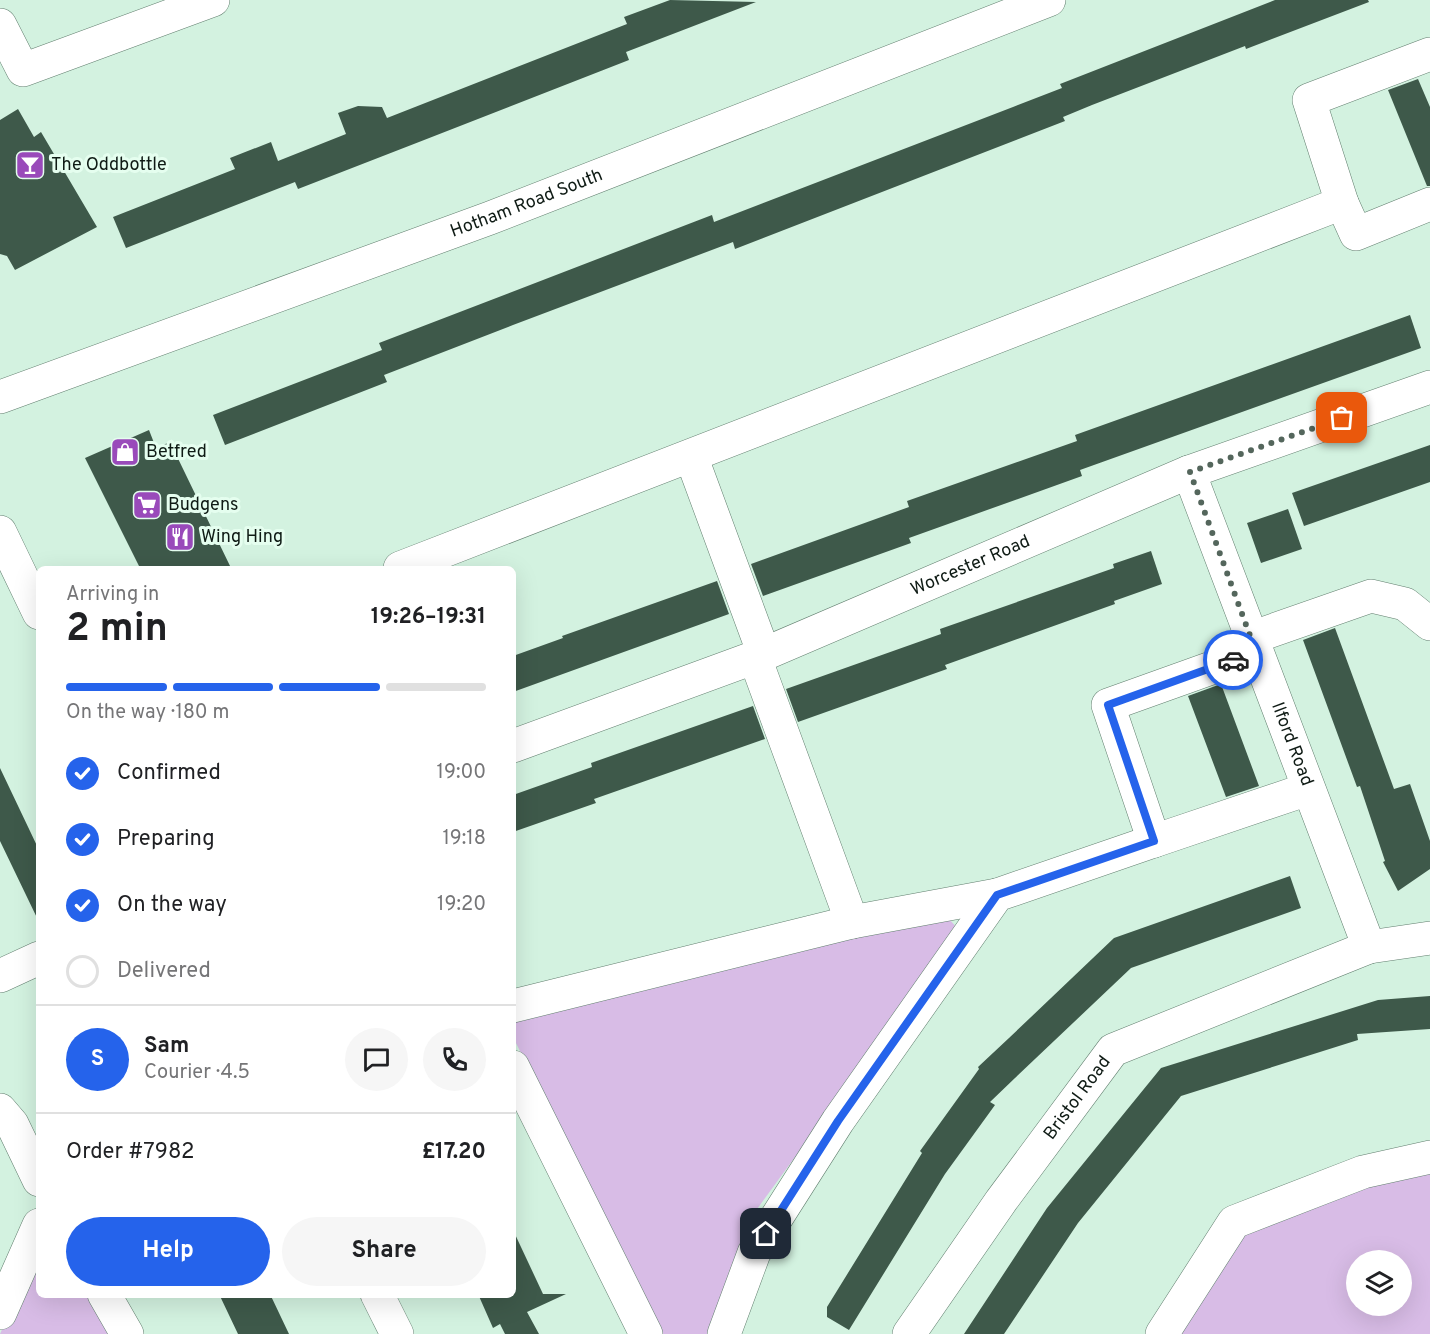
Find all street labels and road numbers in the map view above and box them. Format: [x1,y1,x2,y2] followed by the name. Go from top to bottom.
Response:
[447,164,606,243] street label: Hotham Road South
[907,530,1034,601] street label: Worcester Road
[1266,699,1318,789] street label: Ilford Road
[1039,1051,1116,1145] street label: Bristol Road

